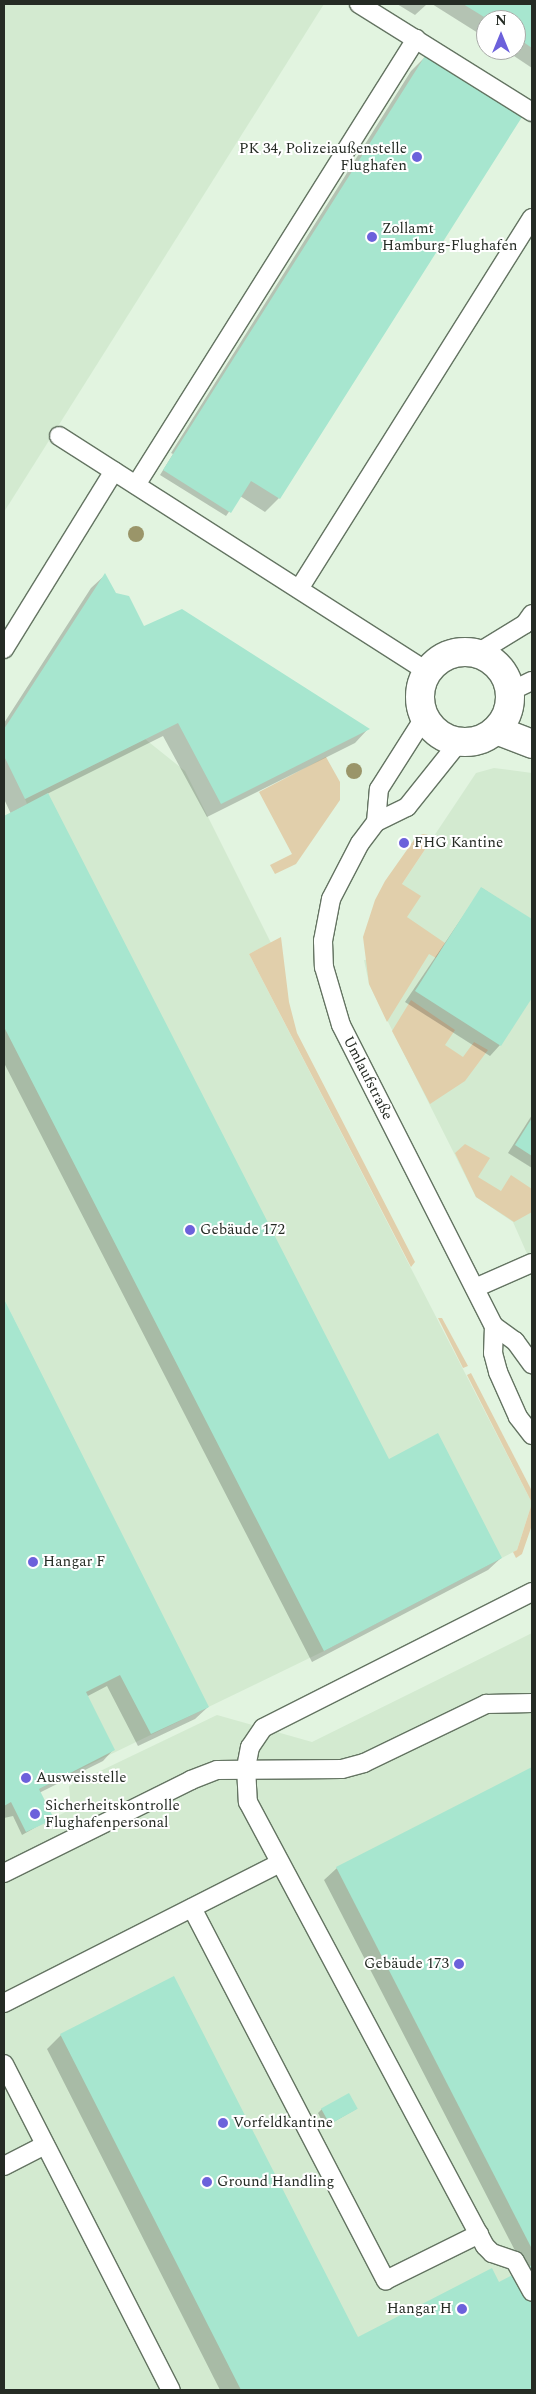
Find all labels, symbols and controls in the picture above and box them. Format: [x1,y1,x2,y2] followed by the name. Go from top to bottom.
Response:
[476,10,526,60] north arrow
[495,10,507,31] text: N
[239,139,407,174] place label: PK 34, Polizeiaußenstelle Flughafen
[411,151,423,163] marker: PK 34, Polizeiaußenstelle Flughafen
[382,219,517,254] place label: Zollamt Hamburg-Flughafen
[366,231,378,243] marker: Zollamt Hamburg-Flughafen
[414,834,503,852] place label: FHG Kantine
[398,837,410,849] marker: FHG Kantine
[339,1033,397,1123] street label: Umlaufstraße
[200,1221,285,1239] place label: Gebäude 172
[184,1224,196,1236] marker: Gebäude 172
[43,1553,105,1571] place label: Hangar F
[27,1556,39,1568] marker: Hangar F
[36,1769,126,1787] place label: Ausweisstelle
[20,1772,32,1784] marker: Ausweisstelle
[45,1796,180,1831] place label: Sicherheitskontrolle Flughafenpersonal
[29,1808,41,1820] marker: Sicherheitskontrolle Flughafenpersonal
[364,1955,449,1973] place label: Gebäude 173
[453,1958,465,1970] marker: Gebäude 173
[233,2114,333,2132] place label: Vorfeldkantine
[217,2117,229,2129] marker: Vorfeldkantine
[217,2173,334,2191] place label: Ground Handling
[201,2176,213,2188] marker: Ground Handling
[387,2300,452,2318] place label: Hangar H
[456,2303,468,2315] marker: Hangar H

